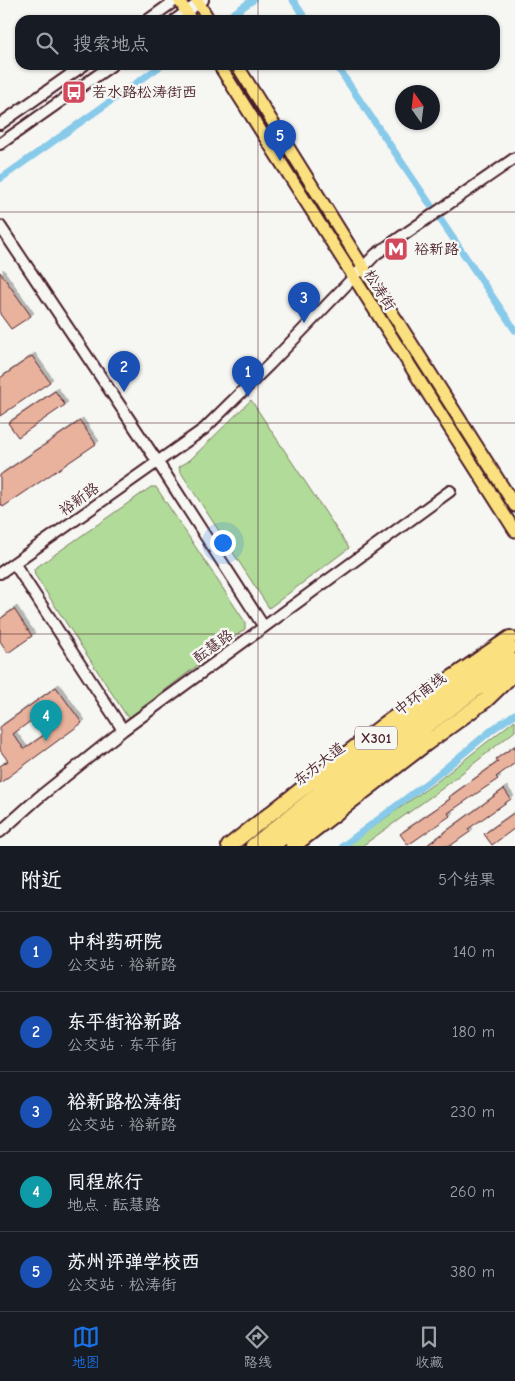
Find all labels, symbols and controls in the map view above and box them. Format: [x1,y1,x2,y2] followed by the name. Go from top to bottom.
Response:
[15,15,500,70] search box
[33,29,61,57] icon: search
[73,33,149,55] text: 搜索地点
[61,79,87,105] bus stop icon: 若水路松涛街西
[92,83,197,101] place label: 若水路松涛街西
[395,85,440,130] north arrow
[264,120,296,161] pin: 5
[383,236,409,262] metro station icon: 裕新路
[414,240,459,258] place label: 裕新路
[360,266,400,314] street label: 松涛街
[288,282,320,323] pin: 3
[108,351,140,392] pin: 2
[232,356,264,397] pin: 1
[56,478,102,520] street label: 裕新路
[210,530,236,556] your location
[190,625,236,667] street label: 酝慧路
[391,669,449,719] street label: 中环南线
[30,700,62,741] pin: 4
[355,726,397,750] road number: X301
[290,738,348,790] street label: 东方大道
[20,868,62,892] text: 附近
[438,871,495,889] text: 5个结果
[67,931,162,953] text: 中科药研院
[33,943,39,961] text: 1
[453,943,495,961] text: 140 m
[67,956,177,974] text: 公交站 · 裕新路
[67,1011,181,1033] text: 东平街裕新路
[32,1023,40,1041] text: 2
[452,1023,495,1041] text: 180 m
[67,1036,177,1054] text: 公交站 · 东平街
[67,1091,181,1113] text: 裕新路松涛街
[32,1103,40,1121] text: 3
[450,1103,495,1121] text: 230 m
[67,1116,177,1134] text: 公交站 · 裕新路
[67,1171,143,1193] text: 同程旅行
[32,1183,40,1201] text: 4
[450,1183,495,1201] text: 260 m
[67,1196,161,1214] text: 地点 · 酝慧路
[67,1251,200,1273] text: 苏州评弹学校西
[32,1263,40,1281] text: 5
[450,1263,495,1281] text: 380 m
[67,1276,177,1294] text: 公交站 · 松涛街
[72,1323,100,1371] tab: 地图
[243,1323,271,1371] tab: 路线
[415,1323,443,1371] tab: 收藏

